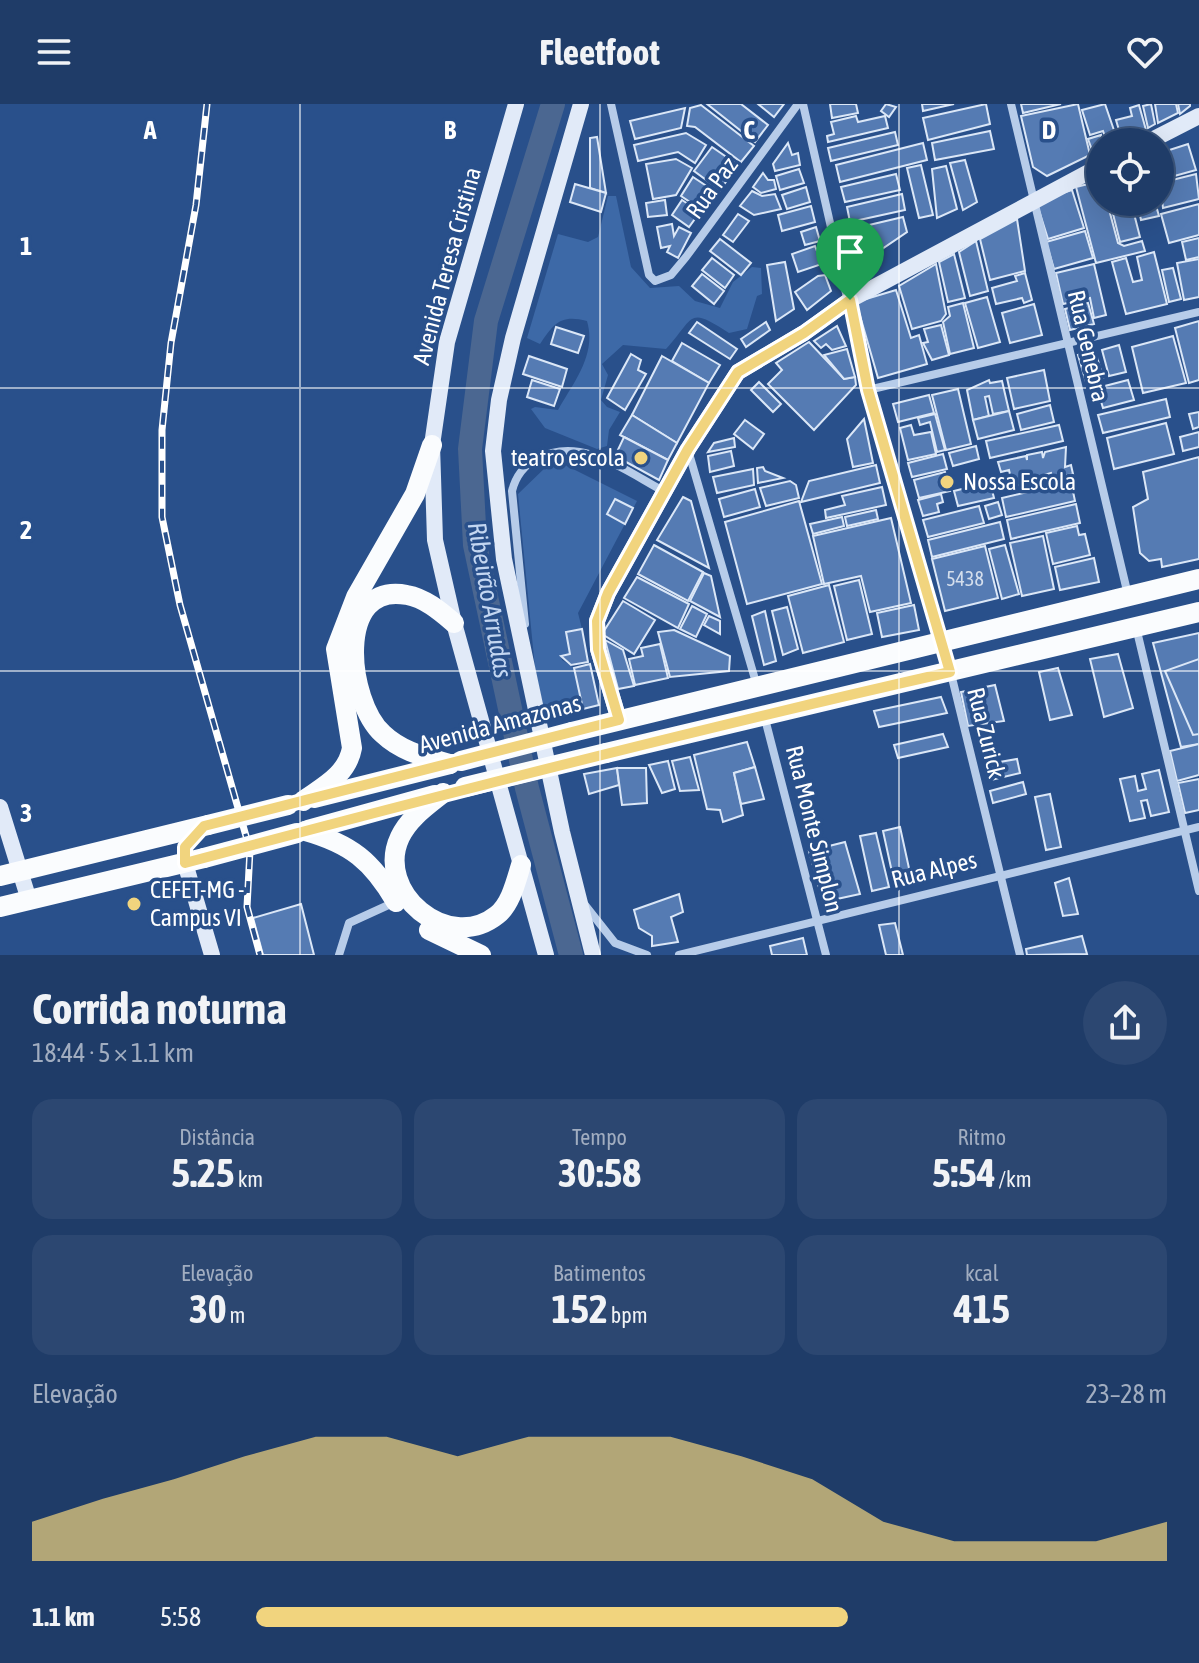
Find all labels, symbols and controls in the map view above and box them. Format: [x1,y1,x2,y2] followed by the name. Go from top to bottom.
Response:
[32,30,76,74] icon: menu
[1123,30,1167,74] icon: heart
[539,31,660,73] text: Fleetfoot
[143,115,157,145] text: A
[444,115,457,145] text: B
[743,115,755,145] text: C
[1042,115,1056,145] text: D
[1086,128,1174,216] map controls
[1086,128,1174,216] button: locate
[680,152,743,224] street label: Rua Paz
[407,164,486,368] street label: Avenida Teresa Cristina
[816,218,884,300] pin
[828,230,872,274] icon: arrive
[20,231,32,261] text: 1
[1063,288,1114,404] street label: Rua Genebra
[511,444,625,471] place label: teatro escola
[632,449,650,467] marker: teatro escola
[963,468,1076,495] place label: Nossa Escola
[938,473,956,491] marker: Nossa Escola
[20,515,32,545] text: 2
[462,520,518,680] water label: Ribeirão Arrudas
[946,567,984,590] house number: 5438
[962,685,1011,781] street label: Rua Zurick
[416,689,584,758] street label: Avenida Amazonas
[781,743,848,915] street label: Rua Monte Simplon
[20,798,32,828] text: 3
[888,846,979,893] street label: Rua Alpes
[150,876,244,931] place label: CEFET-MG - Campus VI
[125,895,143,913] marker: CEFET-MG - Campus VI
[1083,981,1167,1065] button: share
[32,983,287,1033] text: Corrida noturna
[32,1038,194,1068] text: 18:44 · 5 × 1.1 km
[179,1124,255,1150] text: Distância
[572,1124,627,1150] text: Tempo
[958,1124,1006,1150] text: Ritmo
[171,1150,235,1195] text: 5.25
[558,1150,641,1195] text: 30:58
[932,1150,996,1195] text: 5:54
[235,1166,263,1192] text: km
[996,1166,1032,1192] text: /km
[181,1260,253,1286] text: Elevação
[553,1260,646,1286] text: Batimentos
[965,1260,999,1286] text: kcal
[189,1286,227,1331] text: 30
[551,1286,608,1331] text: 152
[954,1286,1010,1331] text: 415
[227,1302,245,1328] text: m
[608,1302,648,1328] text: bpm
[32,1379,118,1409] text: Elevação
[1085,1379,1167,1409] text: 23–28 m
[32,1602,95,1632] text: 1.1 km
[160,1602,201,1632] text: 5:58

